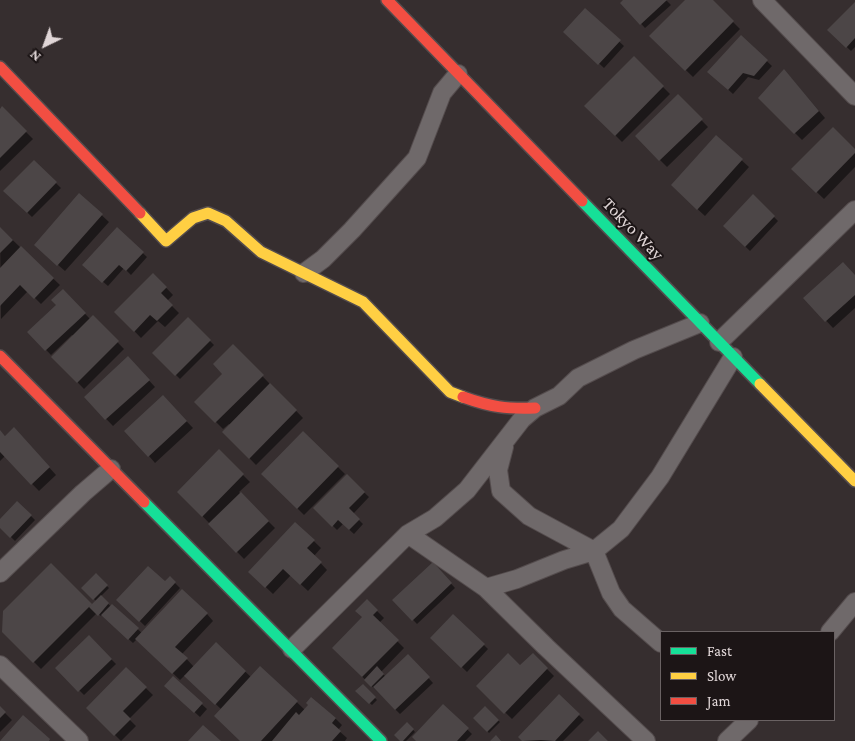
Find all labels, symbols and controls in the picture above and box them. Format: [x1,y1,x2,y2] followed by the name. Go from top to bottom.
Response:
[20,20,70,70] north arrow
[26,47,44,65] text: N
[598,193,668,265] street label: Tokyo Way
[660,631,835,721] legend
[707,643,732,659] text: Fast
[707,668,736,684] text: Slow
[707,693,730,709] text: Jam

